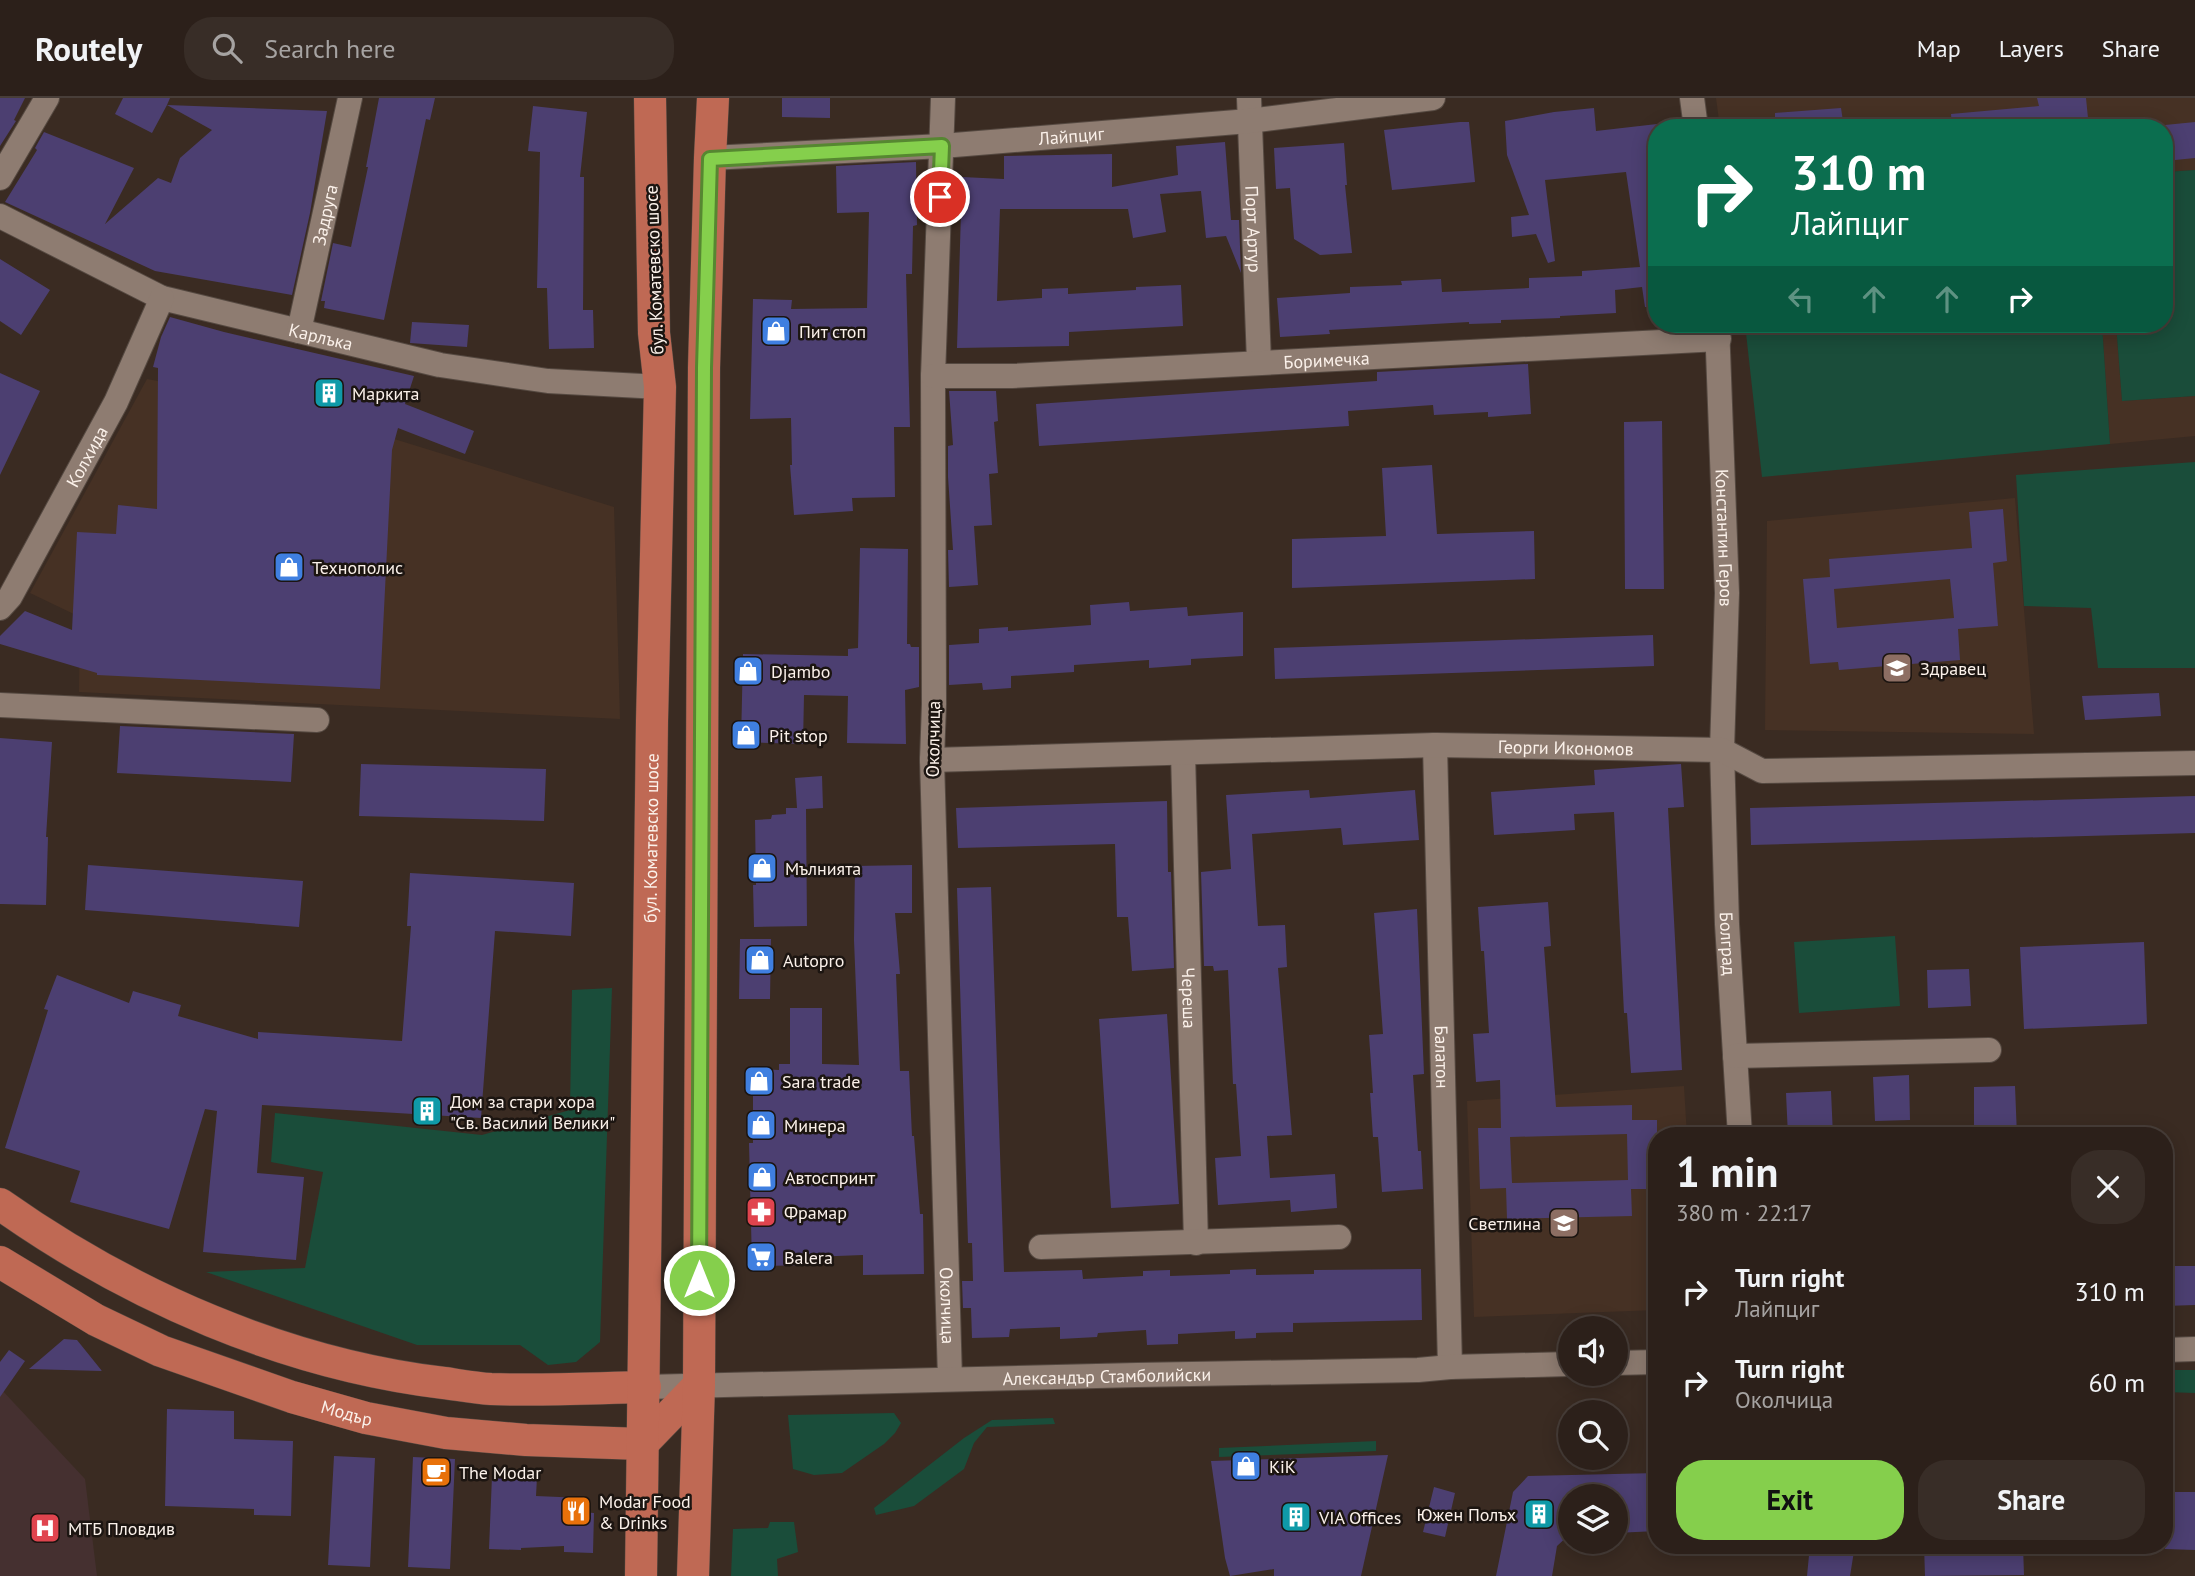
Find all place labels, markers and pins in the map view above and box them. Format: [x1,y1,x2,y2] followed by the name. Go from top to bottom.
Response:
[910,167,970,227] pin
[759,314,793,348] shop icon: Пит стоп
[799,320,866,343] place label: Пит стоп
[312,376,346,410] building icon: Маркита
[352,382,419,405] place label: Маркита
[272,550,306,584] shop icon: Технополис
[312,556,403,579] place label: Технополис
[1880,651,1914,685] school or university icon: Здравец
[731,654,765,688] shop icon: Djambo
[1920,657,1986,680] place label: Здравец
[771,660,831,683] place label: Djambo
[729,718,763,752] shop icon: Pit stop
[769,724,828,747] place label: Pit stop
[745,851,779,885] shop icon: Мълнията
[785,857,861,880] place label: Мълнията
[743,943,777,977] shop icon: Autopro
[783,949,844,972] place label: Autopro
[742,1064,776,1098] shop icon: Sara trade
[782,1070,860,1093] place label: Sara trade
[450,1090,615,1134] place label: Дом за стари хора "Св. Василий Велики"
[410,1094,444,1128] building icon: Дом за стари хора "Св. Василий Велики"
[744,1108,778,1142] shop icon: Минера
[784,1114,846,1137] place label: Минера
[745,1160,779,1194] shop icon: Автоспринт
[785,1166,876,1189] place label: Автоспринт
[744,1195,778,1229] pharmacy icon: Фрамар
[784,1201,847,1224] place label: Фрамар
[1547,1206,1581,1240] school or university icon: Светлина
[1468,1212,1541,1235] place label: Светлина
[744,1240,778,1274] supermarket icon: Balera
[784,1246,833,1269] place label: Balera
[1229,1449,1263,1483] shop icon: KiK
[419,1455,453,1489] cafe icon: The Modar
[1269,1455,1296,1478] place label: KiK
[459,1461,541,1484] place label: The Modar
[599,1490,691,1534] place label: Modar Food & Drinks
[559,1494,593,1528] restaurant icon: Modar Food & Drinks
[1522,1497,1556,1531] building icon: Южен Полъх
[1279,1500,1313,1534] building icon: VIA Offices
[1416,1503,1516,1526] place label: Южен Полъх
[1318,1506,1401,1529] place label: VIA Offices
[28,1511,62,1545] hospital icon: МТБ Пловдив
[68,1517,175,1540] place label: МТБ Пловдив

